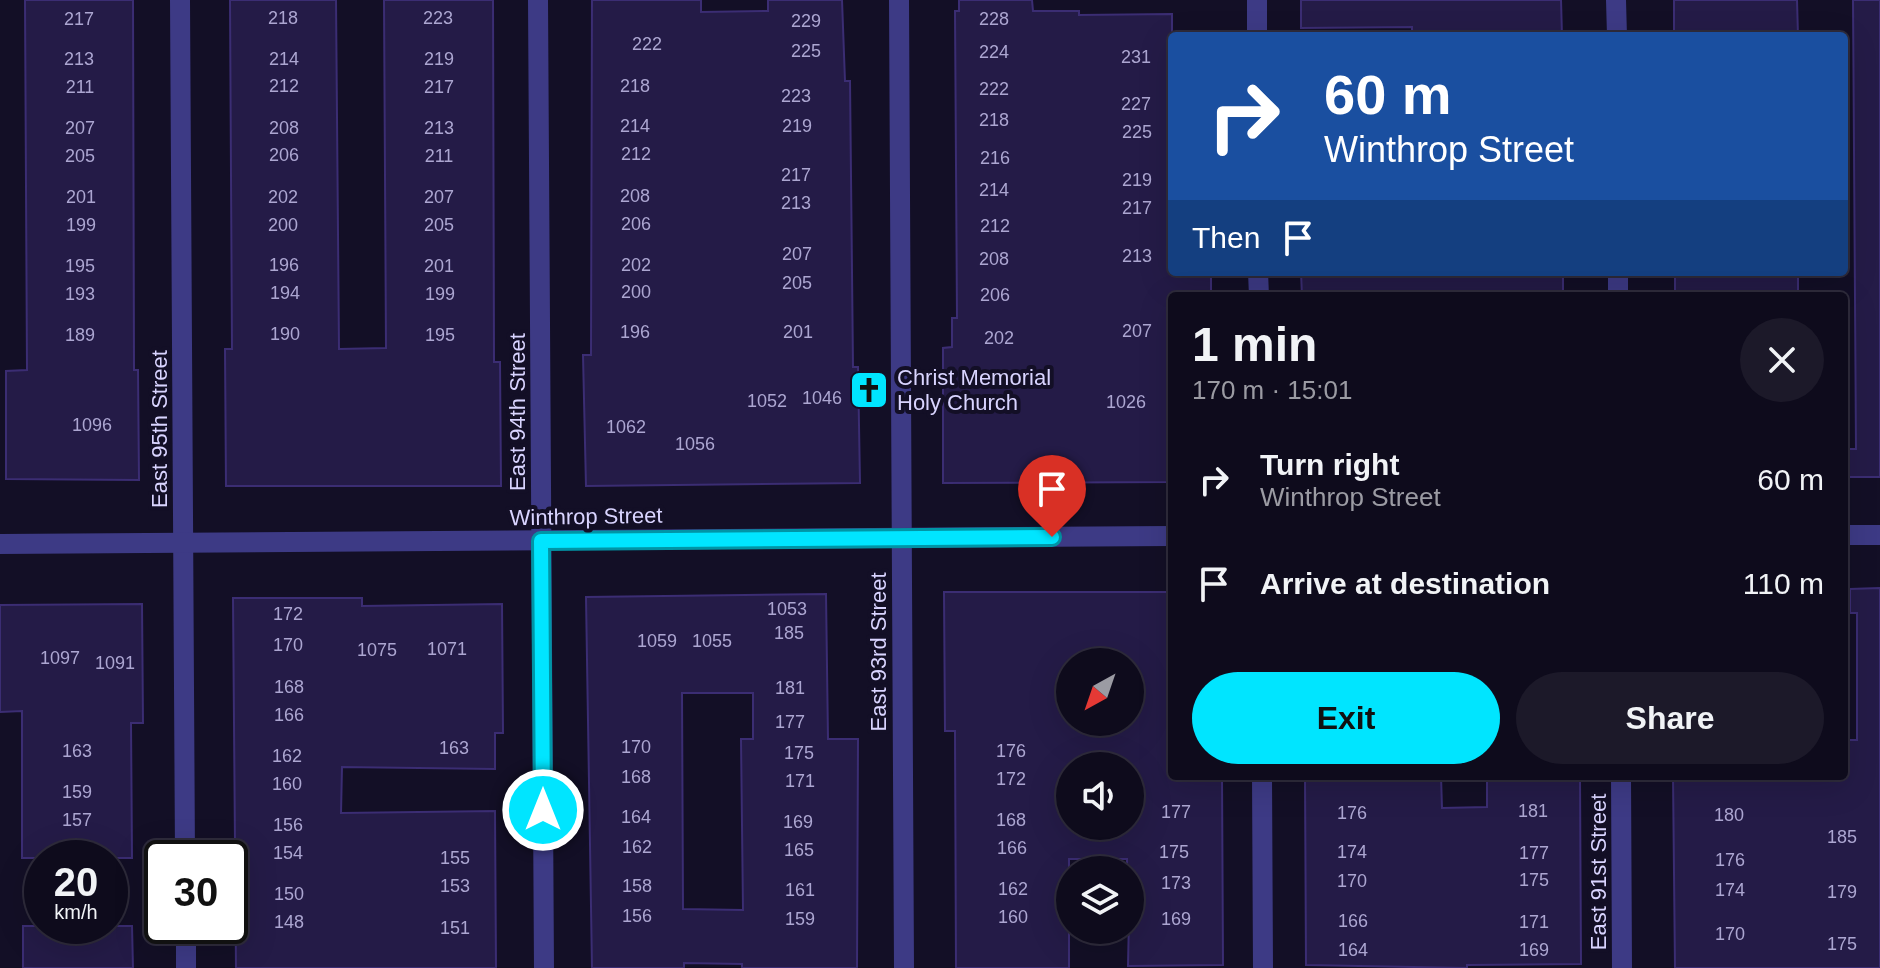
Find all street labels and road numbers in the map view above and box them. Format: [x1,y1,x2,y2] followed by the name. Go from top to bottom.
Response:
[505,333,530,491] street label: East 94th Street
[147,350,172,508] street label: East 95th Street
[509,503,663,530] street label: Winthrop Street
[866,573,891,731] street label: East 93rd Street
[1586,794,1611,950] street label: East 91st Street

